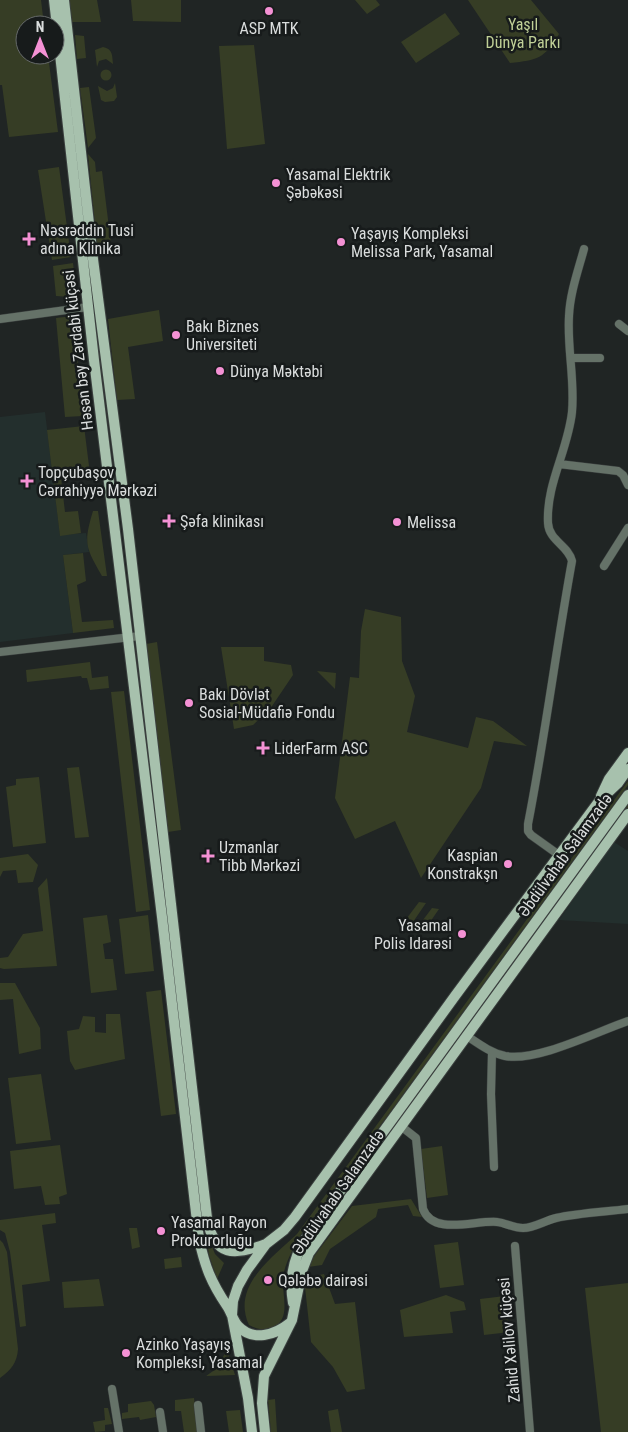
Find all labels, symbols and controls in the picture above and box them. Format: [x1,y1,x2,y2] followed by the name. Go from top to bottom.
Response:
[263,5,275,17] marker: ASP MTK
[15,15,65,65] north arrow
[486,15,560,52] park label: Yaşıl Dünya Parkı
[36,19,44,35] text: N
[240,19,299,38] place label: ASP MTK
[286,165,391,202] place label: Yasamal Elektrik Şəbəkəsi
[270,177,282,189] marker: Yasamal Elektrik Şəbəkəsi
[40,221,134,258] place label: Nəsrəddin Tusi adına Klinika
[351,224,493,261] place label: Yaşayış Kompleksi Melissa Park, Yasamal
[22,232,36,246] marker: Nəsrəddin Tusi adına Klinika
[335,236,347,248] marker: Yaşayış Kompleksi Melissa Park, Yasamal
[59,269,97,431] street label: Həsən bəy Zərdabi küçəsi
[186,317,259,354] place label: Bakı Biznes Universiteti
[170,329,182,341] marker: Bakı Biznes Universiteti
[230,362,323,381] place label: Dünya Məktəbi
[214,365,226,377] marker: Dünya Məktəbi
[38,463,157,500] place label: Topçubaşov Cərrahiyyə Mərkəzi
[20,474,34,488] marker: Topçubaşov Cərrahiyyə Mərkəzi
[180,512,264,531] place label: Şəfa klinikası
[407,513,456,532] place label: Melissa
[162,514,176,528] marker: Şəfa klinikası
[391,516,403,528] marker: Melissa
[199,685,335,722] place label: Bakı Dövlət Sosial-Müdafiə Fondu
[183,697,195,709] marker: Bakı Dövlət Sosial-Müdafiə Fondu
[274,739,368,758] place label: LiderFarm ASC
[256,741,270,755] marker: LiderFarm ASC
[514,790,616,920] street label: Əbdülvahab Salamzadə
[219,838,300,875] place label: Uzmanlar Tibb Mərkəzi
[427,846,498,883] place label: Kaspian Konstrakşn
[201,849,215,863] marker: Uzmanlar Tibb Mərkəzi
[502,858,514,870] marker: Kaspian Konstrakşn
[374,916,452,953] place label: Yasamal Polis Idarəsi
[456,928,468,940] marker: Yasamal Polis Idarəsi
[288,1126,388,1258] street label: Əbdülvahab Salamzadə
[171,1213,267,1250] place label: Yasamal Rayon Prokurorluğu
[155,1225,167,1237] marker: Yasamal Rayon Prokurorluğu
[278,1271,368,1290] place label: Qələbə dairəsi
[262,1274,274,1286] marker: Qələbə dairəsi
[494,1277,524,1403] street label: Zahid Xəlilov küçəsi
[136,1335,263,1372] place label: Azinko Yaşayış Kompleksi, Yasamal
[120,1347,132,1359] marker: Azinko Yaşayış Kompleksi, Yasamal

